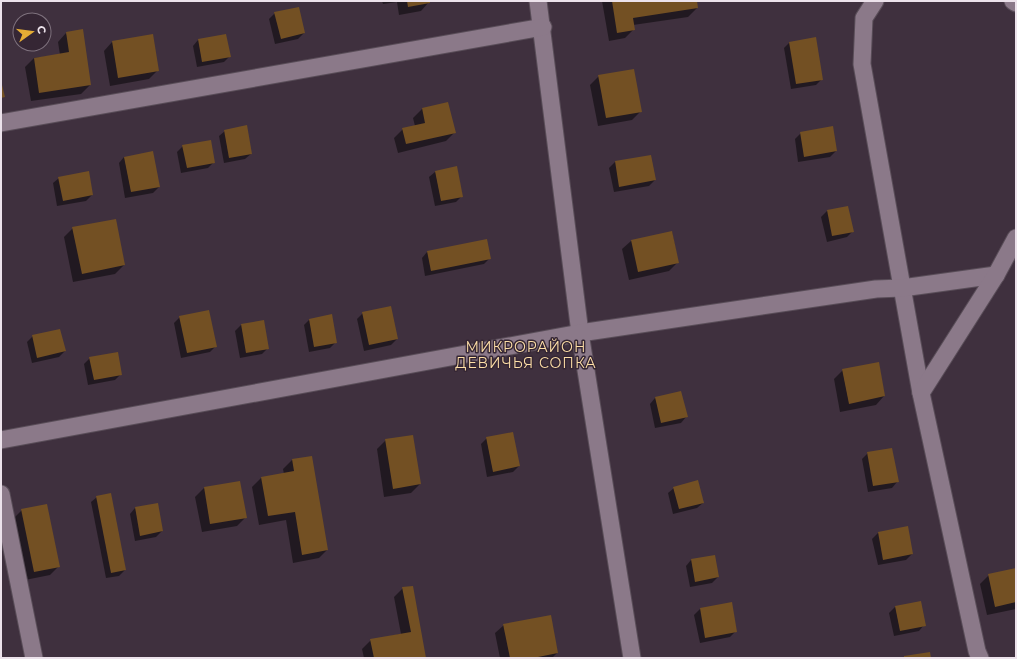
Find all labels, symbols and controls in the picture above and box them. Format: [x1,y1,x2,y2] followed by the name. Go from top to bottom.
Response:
[12,12,52,52] north arrow
[34,24,49,35] text: С
[455,338,597,372] district label: МИКРОРАЙОН ДЕВИЧЬЯ СОПКА

